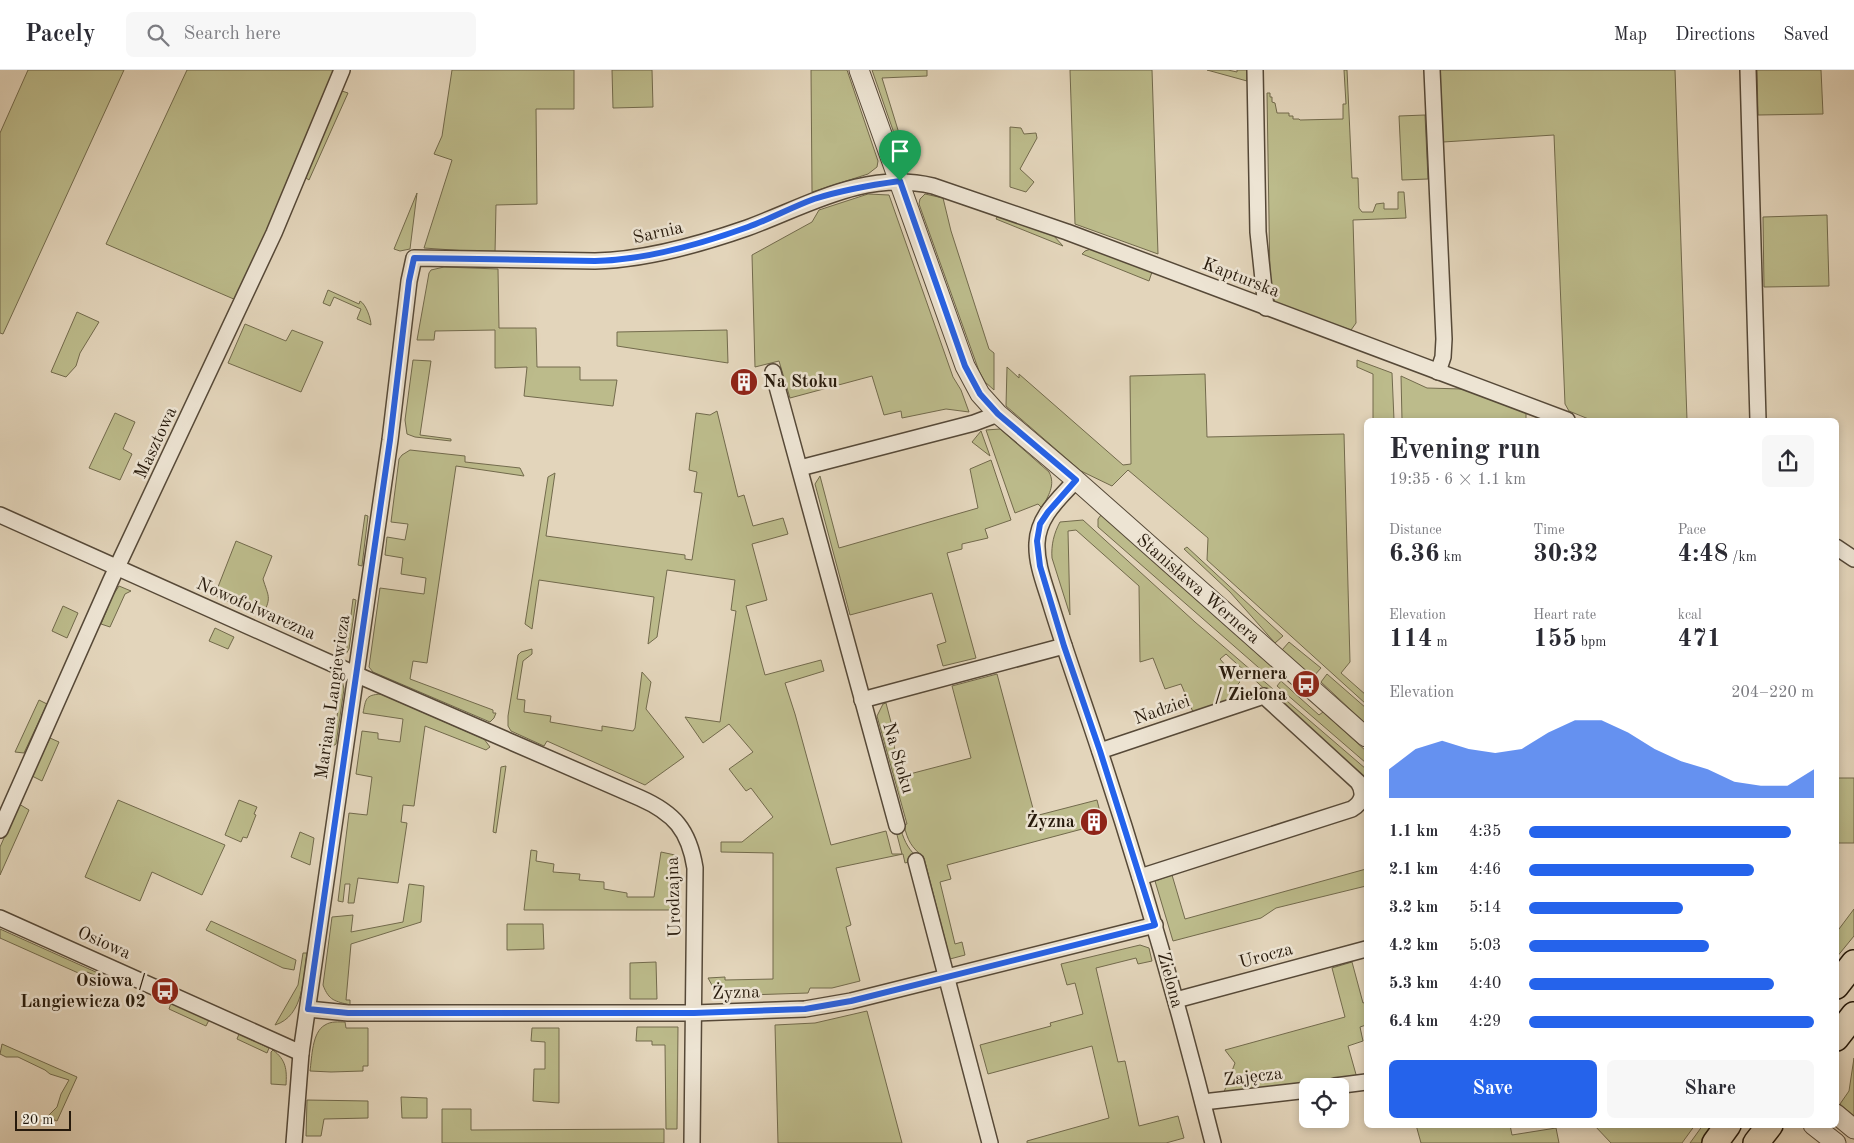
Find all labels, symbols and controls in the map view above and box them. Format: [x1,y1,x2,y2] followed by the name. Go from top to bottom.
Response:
[126,12,476,57] search box
[144,21,172,49] icon: search
[25,23,96,47] text: Pacely
[184,25,281,44] text: Search here
[1614,26,1647,44] text: Map
[1675,26,1755,44] text: Directions
[1783,26,1829,44] text: Saved
[879,130,921,181] pin
[886,137,914,165] icon: arrive
[631,218,685,247] street label: Sarnia
[1200,255,1282,301] street label: Kapturska
[729,367,759,397] building icon: Na Stoku
[763,373,838,391] place label: Na Stoku
[132,404,180,482] street label: Masztowa
[1762,435,1814,487] button: share
[1389,437,1541,465] text: Evening run
[1389,472,1526,488] text: 19:35 · 6 × 1.1 km
[1389,523,1442,537] text: Distance
[1533,523,1565,537] text: Time
[1678,523,1706,537] text: Pace
[1133,531,1263,647] street label: Stanisława Wernera
[1389,542,1440,567] text: 6.36
[1533,542,1598,567] text: 30:32
[1678,542,1728,567] text: 4:48
[1440,550,1462,564] text: km
[1728,550,1757,564] text: /km
[194,575,318,643] street label: Nowofolwarczna
[1389,608,1446,622] text: Elevation
[1533,608,1596,622] text: Heart rate
[1678,608,1702,622] text: kcal
[313,614,353,780] street label: Mariana Langiewicza
[1389,627,1433,652] text: 114
[1533,627,1577,652] text: 155
[1678,627,1721,652] text: 471
[1433,635,1448,649] text: m
[1577,635,1606,649] text: bpm
[1215,665,1287,704] place label: Wernera / Zielona
[1291,669,1321,699] bus stop icon: Wernera / Zielona
[1389,685,1454,701] text: Elevation
[1731,685,1814,701] text: 204–220 m
[1132,692,1193,728] street label: Nadziei
[879,720,917,796] street label: Na Stoku
[1079,807,1109,837] building icon: Żyzna
[1026,810,1075,831] place label: Żyzna
[1389,824,1438,840] text: 1.1 km
[1469,824,1501,840] text: 4:35
[664,856,684,938] street label: Urodzajna
[1389,862,1438,878] text: 2.1 km
[1469,862,1501,878] text: 4:46
[1389,900,1438,916] text: 3.2 km
[1469,900,1501,916] text: 5:14
[75,923,133,963] street label: Osiowa
[1389,938,1438,954] text: 4.2 km
[1469,938,1501,954] text: 5:03
[1237,940,1295,972] street label: Urocza
[1154,950,1186,1010] street label: Zielona
[20,972,146,1011] place label: Osiowa / Langiewicza 02
[150,976,180,1006] bus stop icon: Osiowa / Langiewicza 02
[1389,976,1438,992] text: 5.3 km
[1469,976,1501,992] text: 4:40
[712,980,760,1003] street label: Żyzna
[1389,1014,1438,1030] text: 6.4 km
[1469,1014,1501,1030] text: 4:29
[1389,1060,1597,1118] button: Save
[1607,1060,1814,1118] button: Share
[1222,1064,1284,1090] street label: Zajęcza
[1299,1078,1349,1128] map controls
[1299,1078,1349,1128] button: locate
[15,1108,71,1131] scale bar
[22,1113,53,1127] text: 20 m

